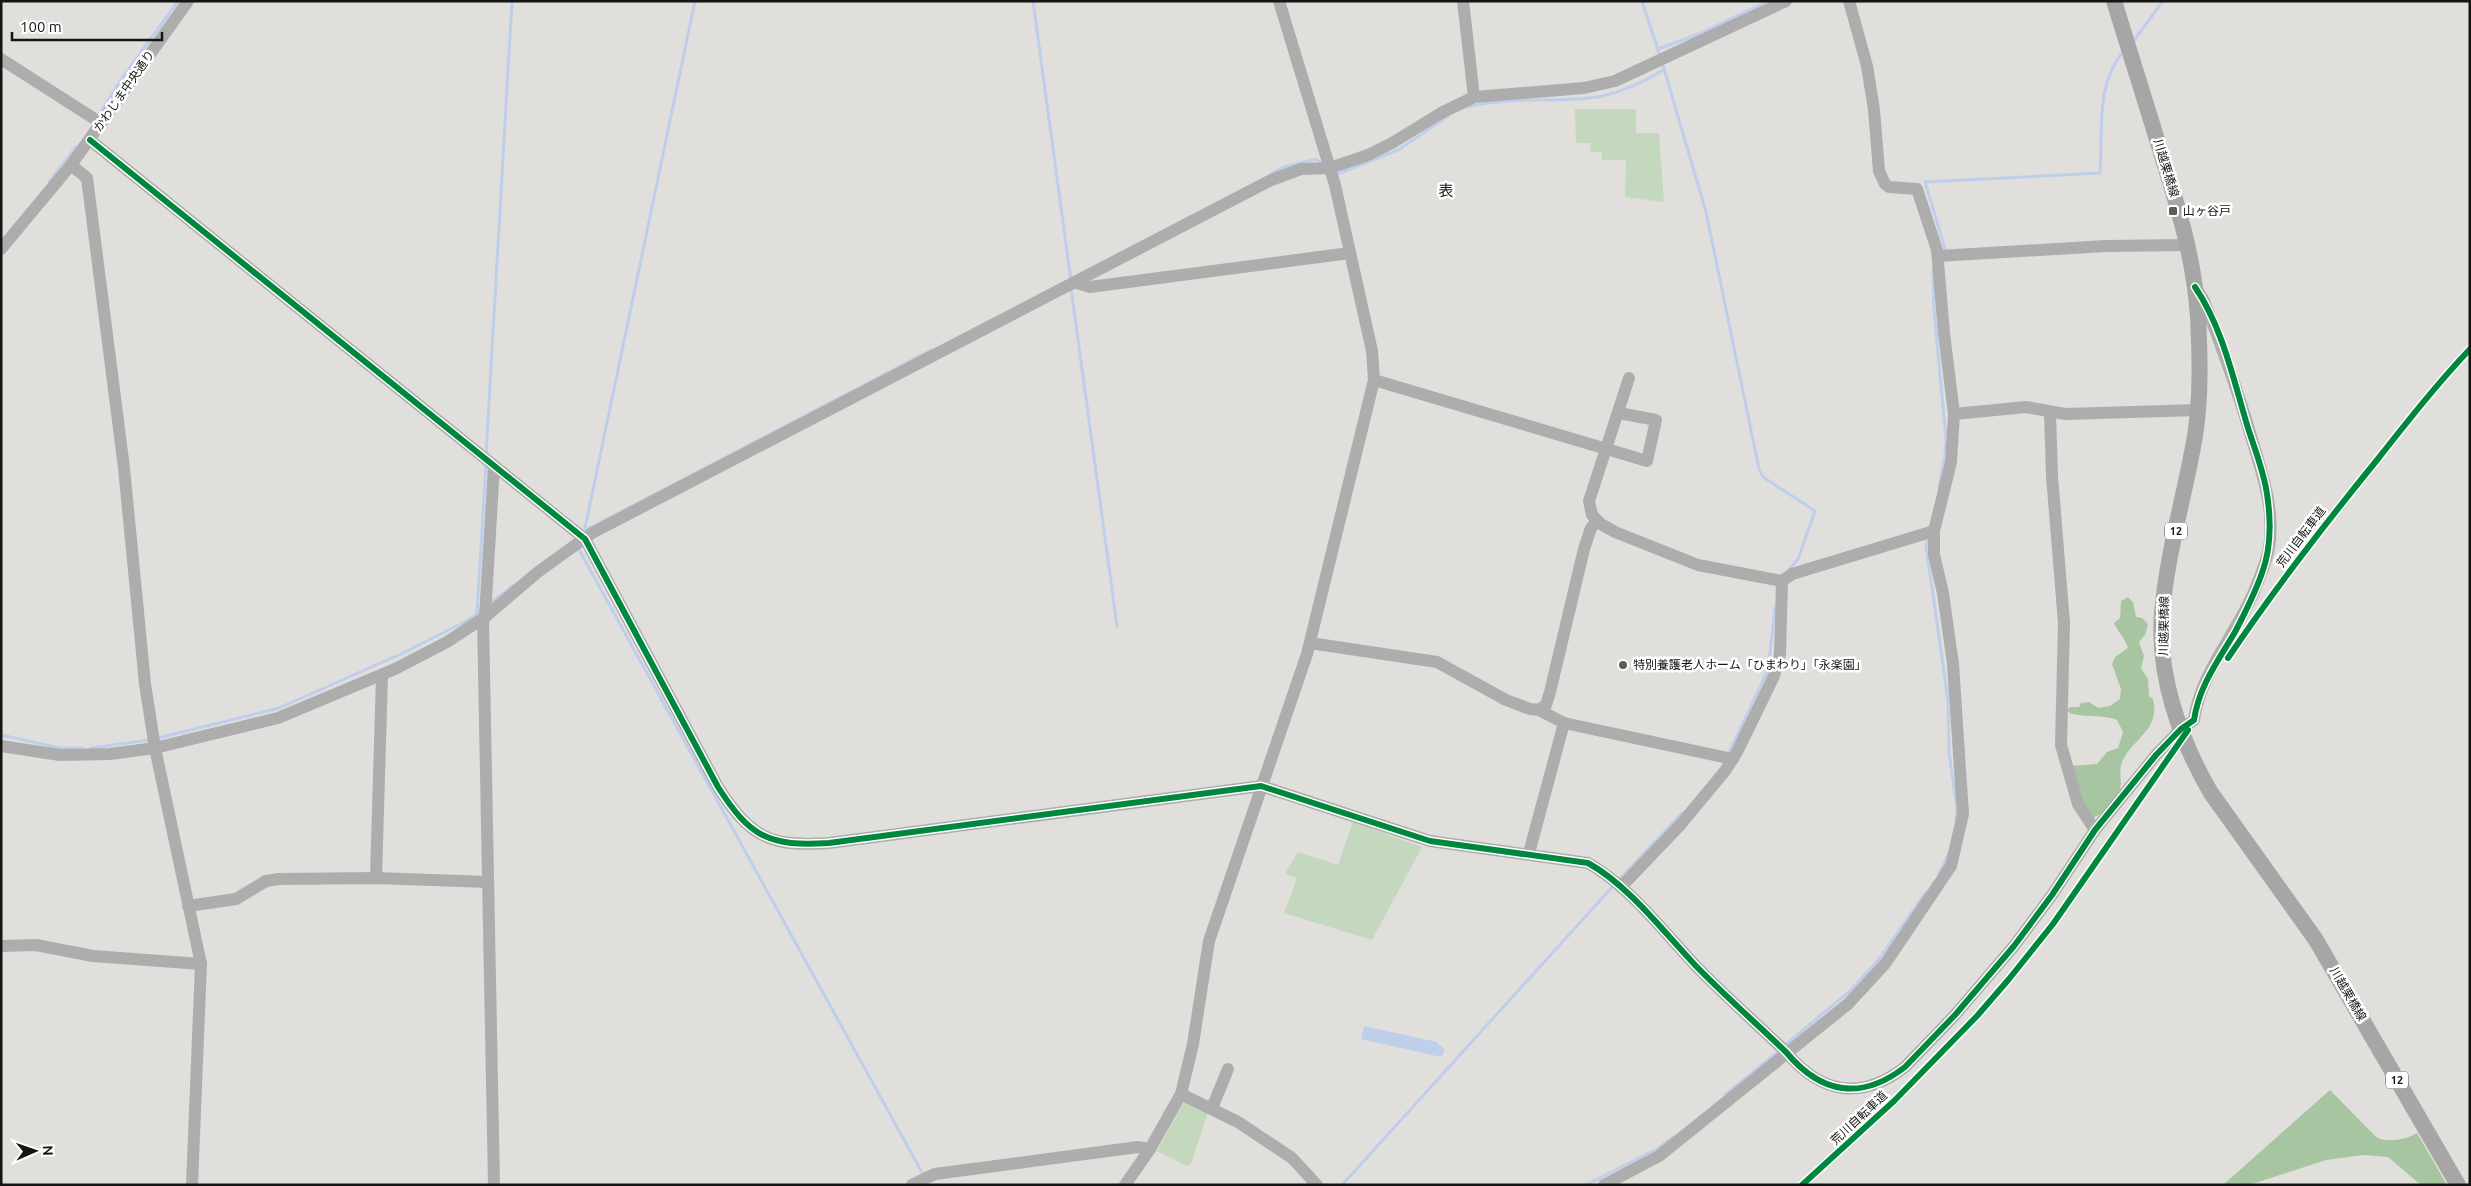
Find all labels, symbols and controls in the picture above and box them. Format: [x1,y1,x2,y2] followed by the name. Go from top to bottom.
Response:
[12,10,162,42] scale bar
[20,18,62,35] text: 100 m
[91,48,156,134] street label: かわじま中央通り
[2151,137,2181,198] street label: 川越栗橋線
[1438,182,1454,199] district label: 表
[2183,204,2231,217] place label: 山ヶ谷戸
[2167,205,2179,217] marker: 山ヶ谷戸
[2274,504,2327,569] street label: 荒川自転車道
[2165,522,2187,540] road number: 12
[2156,596,2171,656] street label: 川越栗橋線
[1633,658,1867,671] place label: 特別養護老人ホーム「ひまわり」「永楽園」
[1617,659,1629,671] marker: 特別養護老人ホーム「ひまわり」「永楽園」
[2328,965,2369,1023] street label: 川越栗橋線
[2386,1072,2408,1088] road number: 12
[1828,1088,1889,1147] street label: 荒川自転車道
[10,1126,60,1176] north arrow
[40,1145,56,1156] text: N

